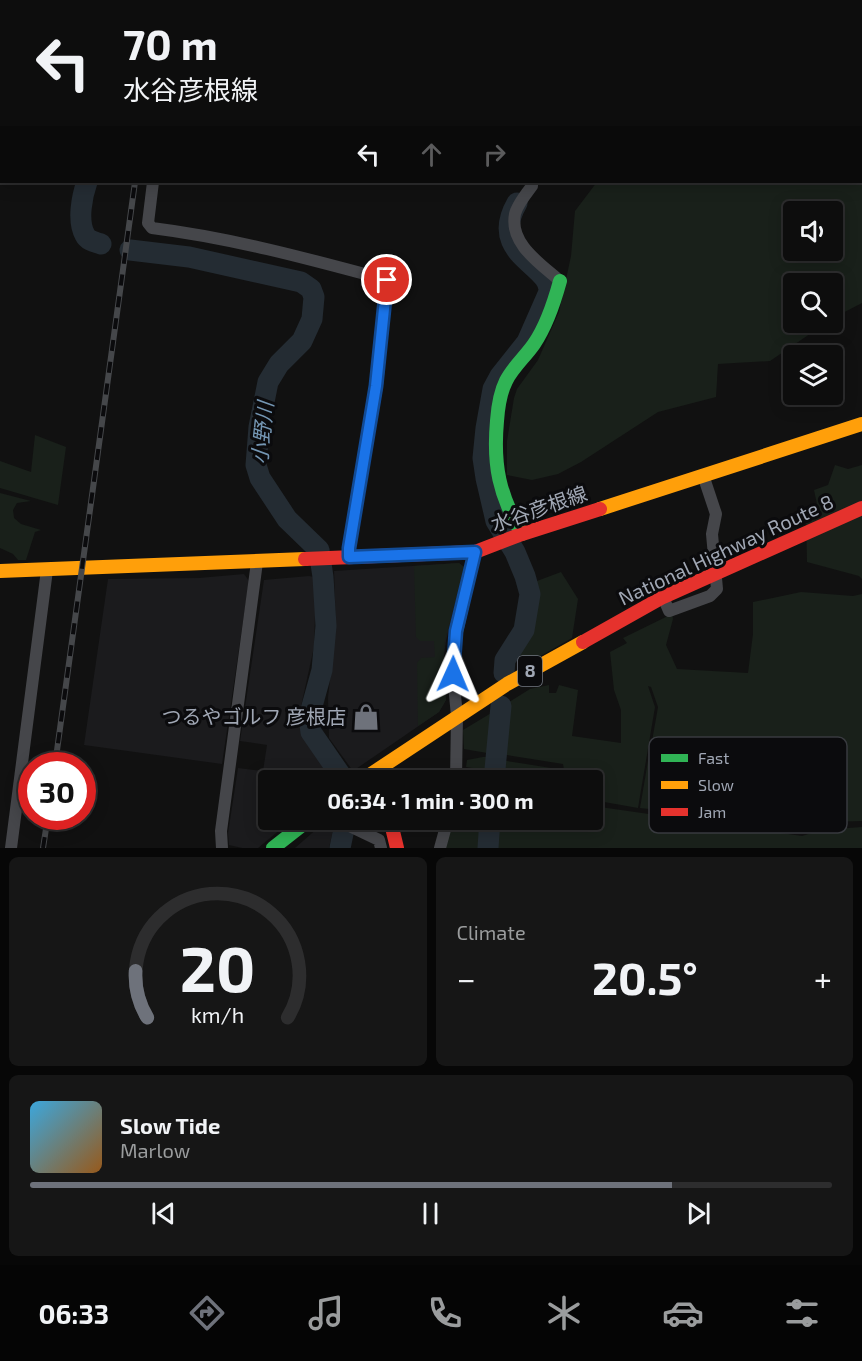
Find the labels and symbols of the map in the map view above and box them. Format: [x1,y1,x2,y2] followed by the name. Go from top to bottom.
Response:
[361,254,412,305] pin
[246,398,277,465] water label: 小野川
[487,480,590,536] street label: 水谷彦根線
[614,489,837,610] street label: National Highway Route 8
[421,642,485,706] position arrow
[518,656,542,686] road number: 8
[351,702,381,732] shop icon: つるやゴルフ 彦根店
[162,704,346,728] place label: つるやゴルフ 彦根店
[649,737,847,833] legend
[698,748,729,767] text: Fast
[18,752,96,830] speed limit sign: 30
[698,775,734,794] text: Slow
[698,802,726,821] text: Jam

